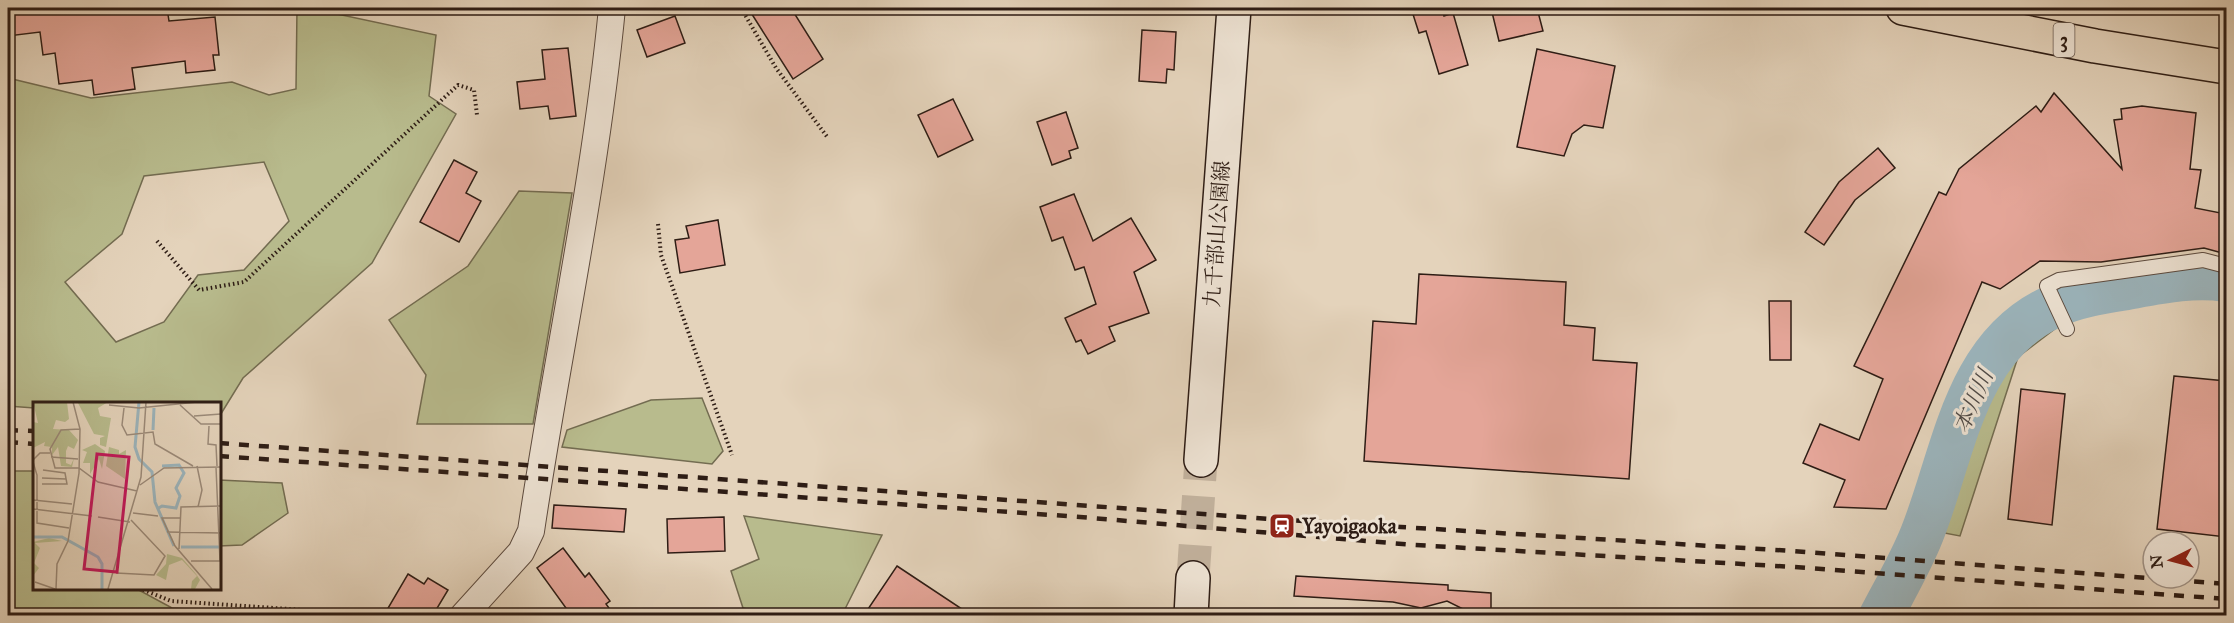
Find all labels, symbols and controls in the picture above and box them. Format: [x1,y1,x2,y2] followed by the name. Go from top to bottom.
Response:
[2054,23,2074,57] road number: 3
[1199,160,1235,308] street label: 九千部山公園線
[1947,364,2000,437] water label: 本川川
[33,402,220,590] inset map
[1267,511,1297,541] station icon: Yayoigaoka
[1301,513,1398,539] place label: Yayoigaoka
[2141,530,2201,590] north arrow
[2146,553,2167,569] text: N

